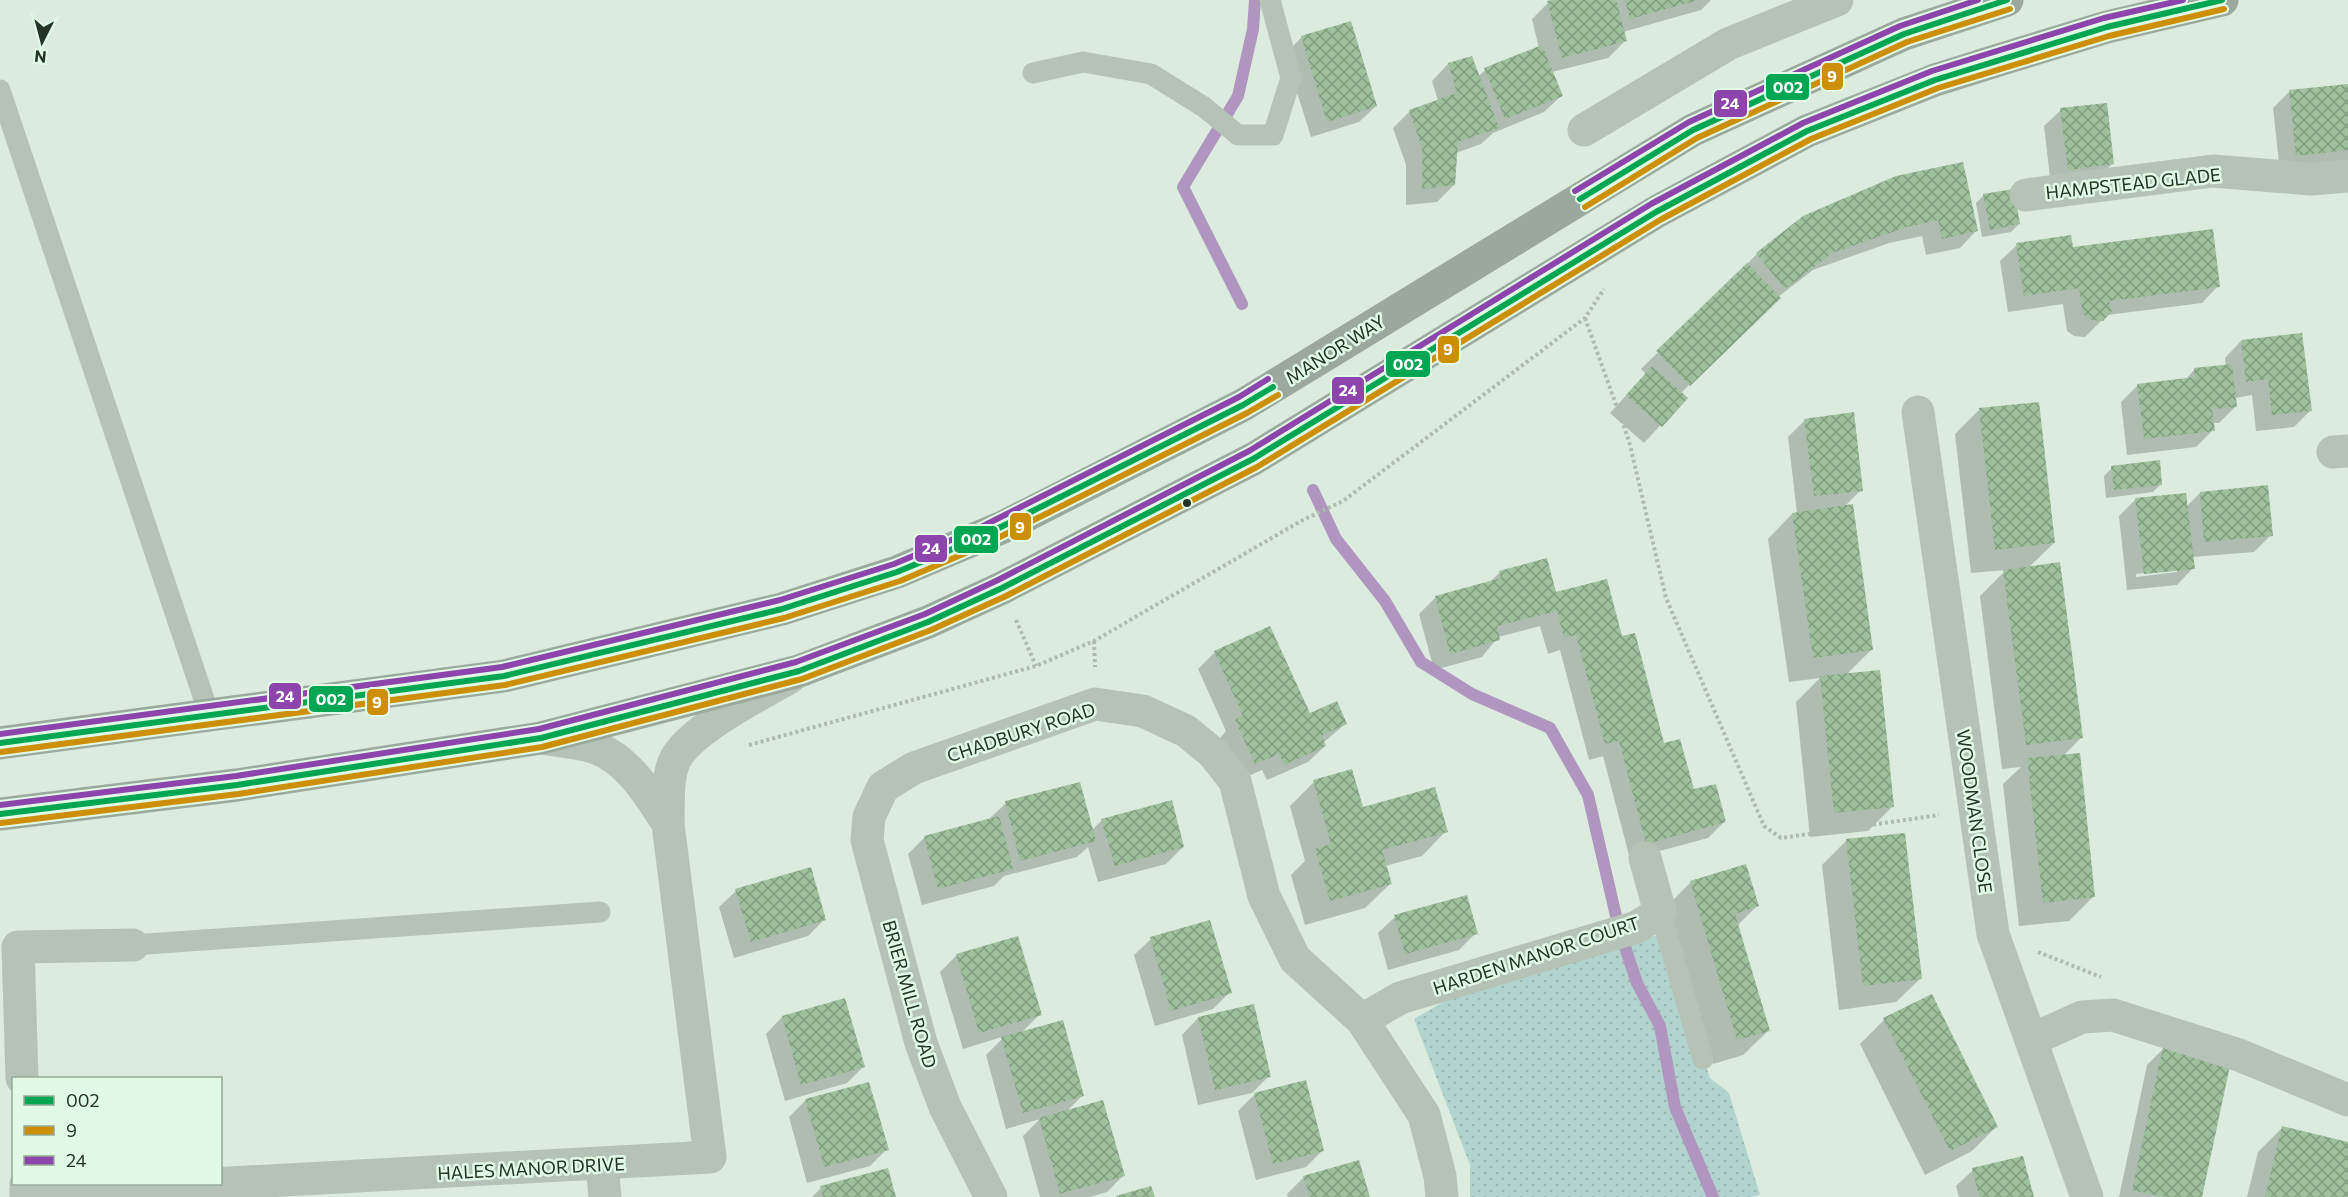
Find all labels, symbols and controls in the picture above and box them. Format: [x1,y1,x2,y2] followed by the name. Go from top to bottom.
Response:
[12,12,72,72] north arrow
[33,47,47,67] text: N
[1821,62,1844,91] line badge: 9
[1827,66,1837,85] text: 9
[1765,73,1810,101] line badge: 002
[1773,77,1803,96] text: 002
[1713,89,1748,118] line badge: 24
[1721,93,1740,112] text: 24
[2044,163,2222,203] street label: HAMPSTEAD GLADE
[1281,310,1389,388] street label: MANOR WAY
[1437,335,1460,364] line badge: 9
[1443,339,1453,358] text: 9
[1385,350,1431,378] line badge: 002
[1393,354,1423,373] text: 002
[1331,376,1365,405] line badge: 24
[1339,380,1358,399] text: 24
[1181,497,1193,509] unlabelled marker
[1009,512,1032,541] line badge: 9
[1015,517,1025,536] text: 9
[953,525,999,554] line badge: 002
[961,529,991,548] text: 002
[914,534,948,563] line badge: 24
[922,538,941,557] text: 24
[268,682,302,710] line badge: 24
[308,685,354,713] line badge: 002
[276,686,295,705] text: 24
[366,688,389,716] line badge: 9
[316,689,346,708] text: 002
[372,692,382,711] text: 9
[944,698,1098,766] street label: CHADBURY ROAD
[1953,728,1997,894] street label: WOODMAN CLOSE
[1430,911,1642,999] street label: HARDEN MANOR COURT
[878,917,942,1071] street label: BRIER MILL ROAD
[12,1077,222,1185] legend
[66,1089,99,1111] text: 002
[66,1119,77,1141] text: 9
[66,1149,87,1171] text: 24
[437,1152,625,1184] street label: HALES MANOR DRIVE

